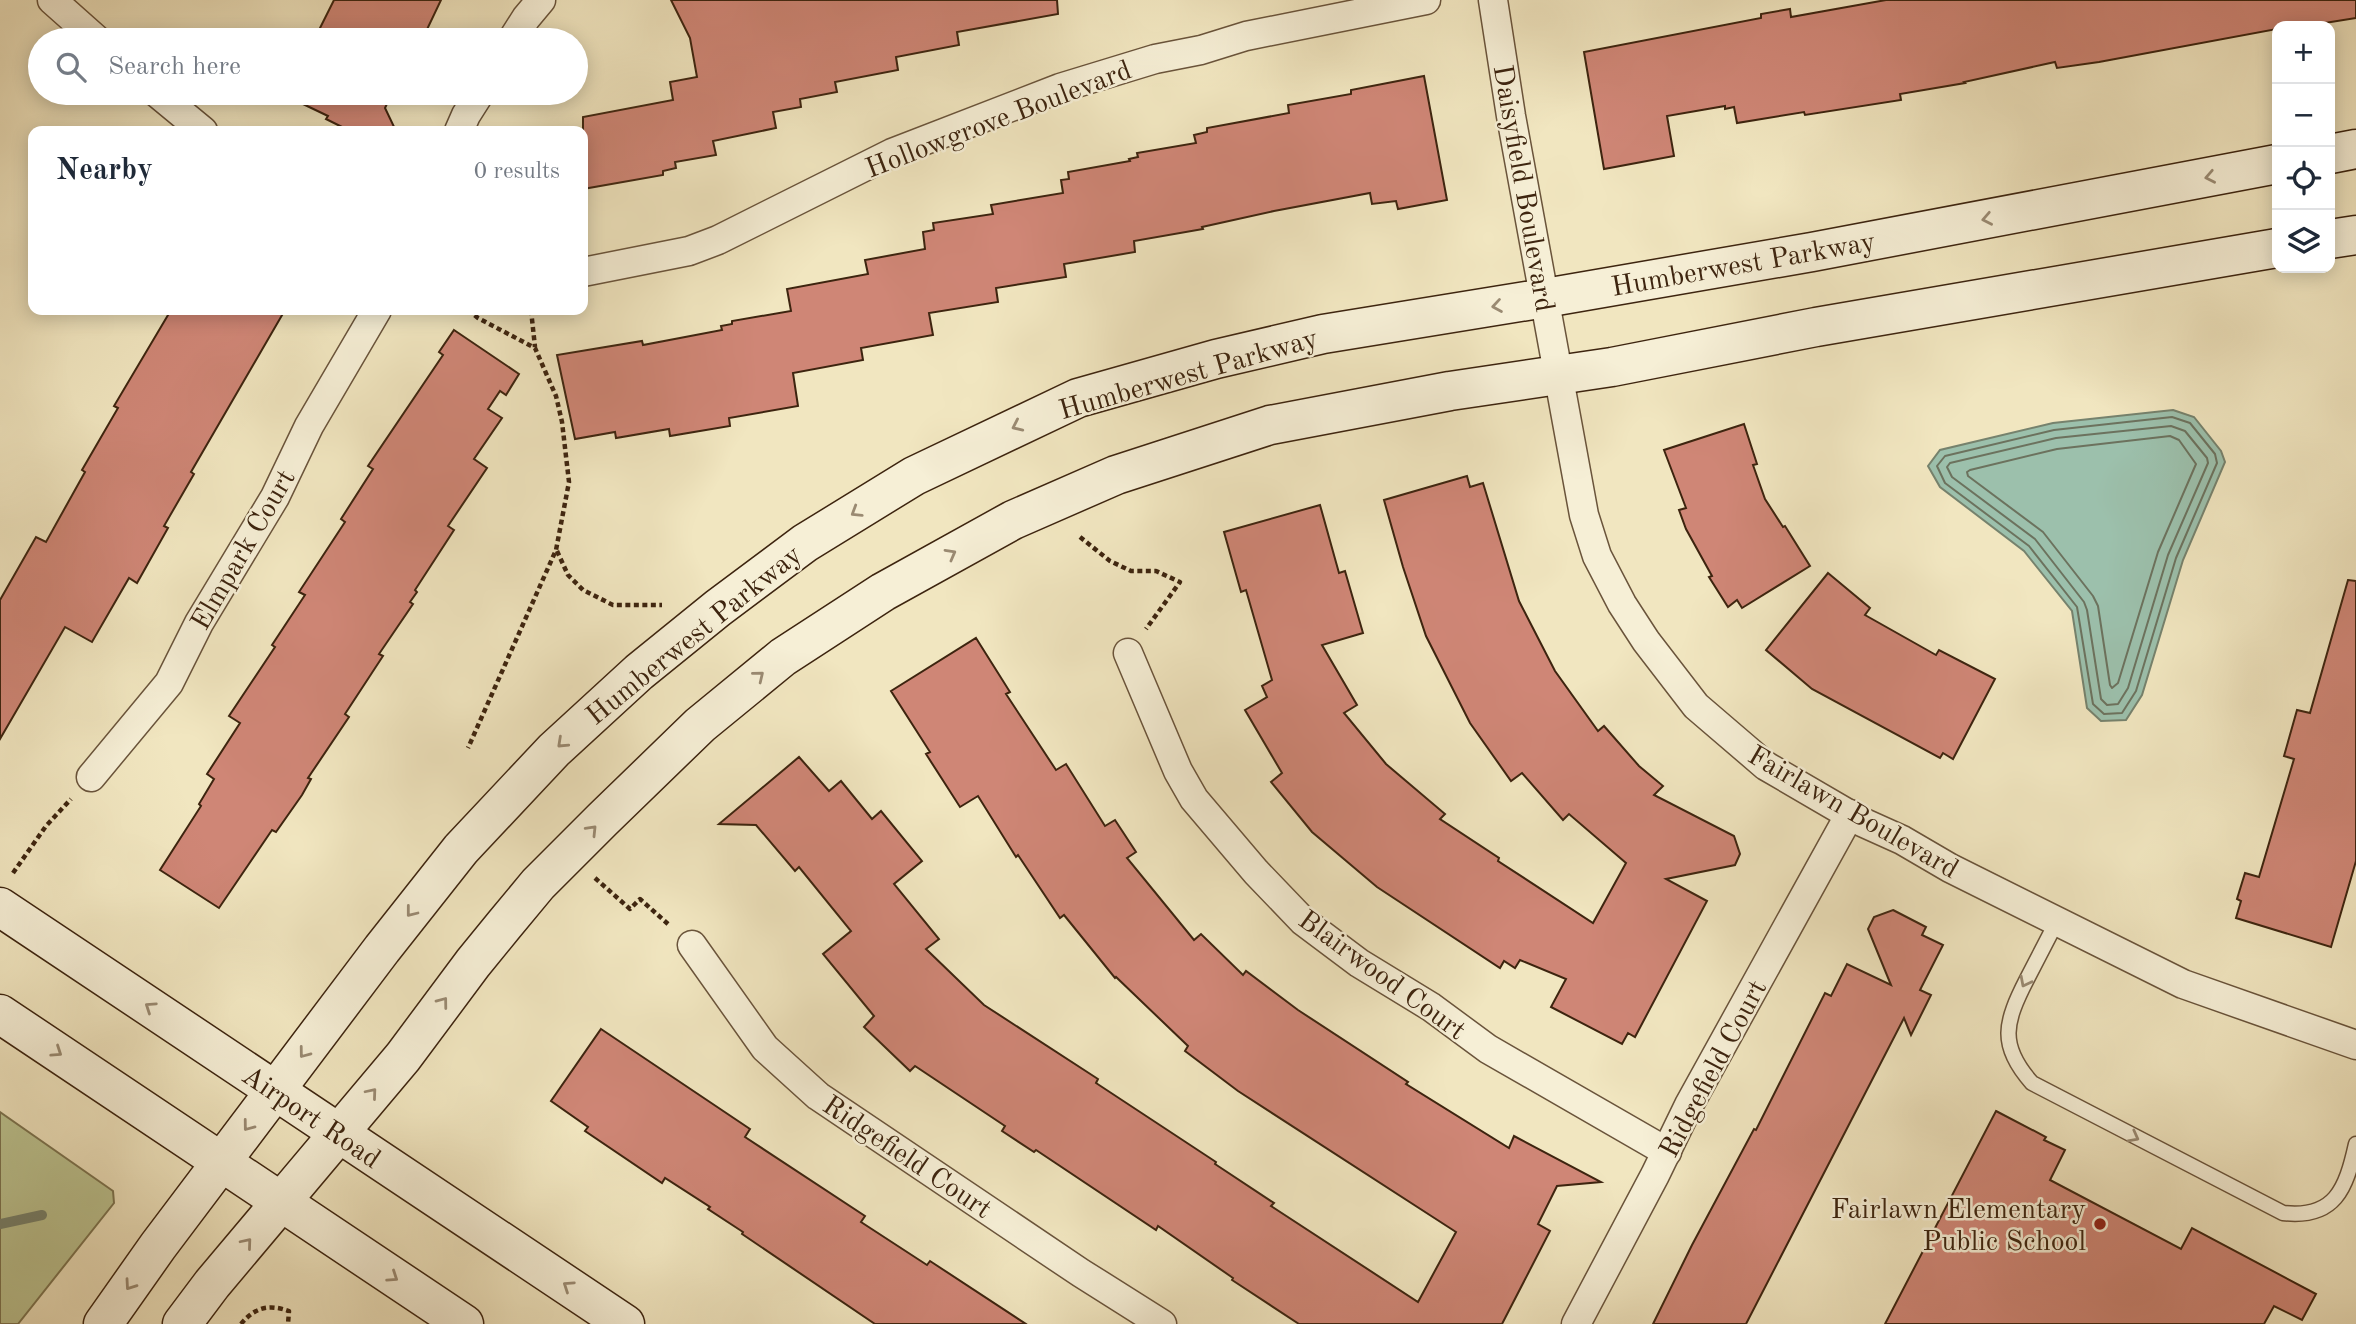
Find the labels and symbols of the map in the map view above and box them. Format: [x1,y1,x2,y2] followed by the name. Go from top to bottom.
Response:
[862,57,1136,184] street label: Hollowgrove Boulevard
[1487,63,1558,314] street label: Daisyfield Boulevard
[2204,169,2216,184] one-way arrow
[1981,211,1993,226] one-way arrow
[1609,229,1878,303] street label: Humberwest Parkway
[1491,298,1503,313] one-way arrow
[1056,325,1322,426] street label: Humberwest Parkway
[1012,418,1024,432] one-way arrow
[187,465,302,636] street label: Elmpark Court
[850,503,863,516] one-way arrow
[582,541,808,731] street label: Humberwest Parkway
[944,549,956,562] one-way arrow
[752,672,764,685] one-way arrow
[557,734,570,747] one-way arrow
[1742,742,1963,885] street label: Fairlawn Boulevard
[583,825,596,838] one-way arrow
[406,905,419,917] one-way arrow
[1292,907,1470,1046] street label: Blairwood Court
[2020,974,2034,987] one-way arrow
[1656,976,1773,1163] street label: Ridgefield Court
[435,997,448,1010] one-way arrow
[144,1002,157,1015] one-way arrow
[49,1043,62,1056] one-way arrow
[300,1045,313,1057] one-way arrow
[236,1062,385,1175] street label: Airport Road
[364,1089,376,1102] one-way arrow
[817,1092,996,1225] street label: Ridgefield Court
[244,1119,257,1131] one-way arrow
[2127,1128,2139,1142] one-way arrow
[1831,1197,2086,1257] place label: Fairlawn Elementary Public School
[2092,1216,2108,1232] marker: Fairlawn Elementary Public School
[239,1238,251,1251] one-way arrow
[385,1268,398,1281] one-way arrow
[126,1277,138,1290] one-way arrow
[563,1282,576,1295] one-way arrow

